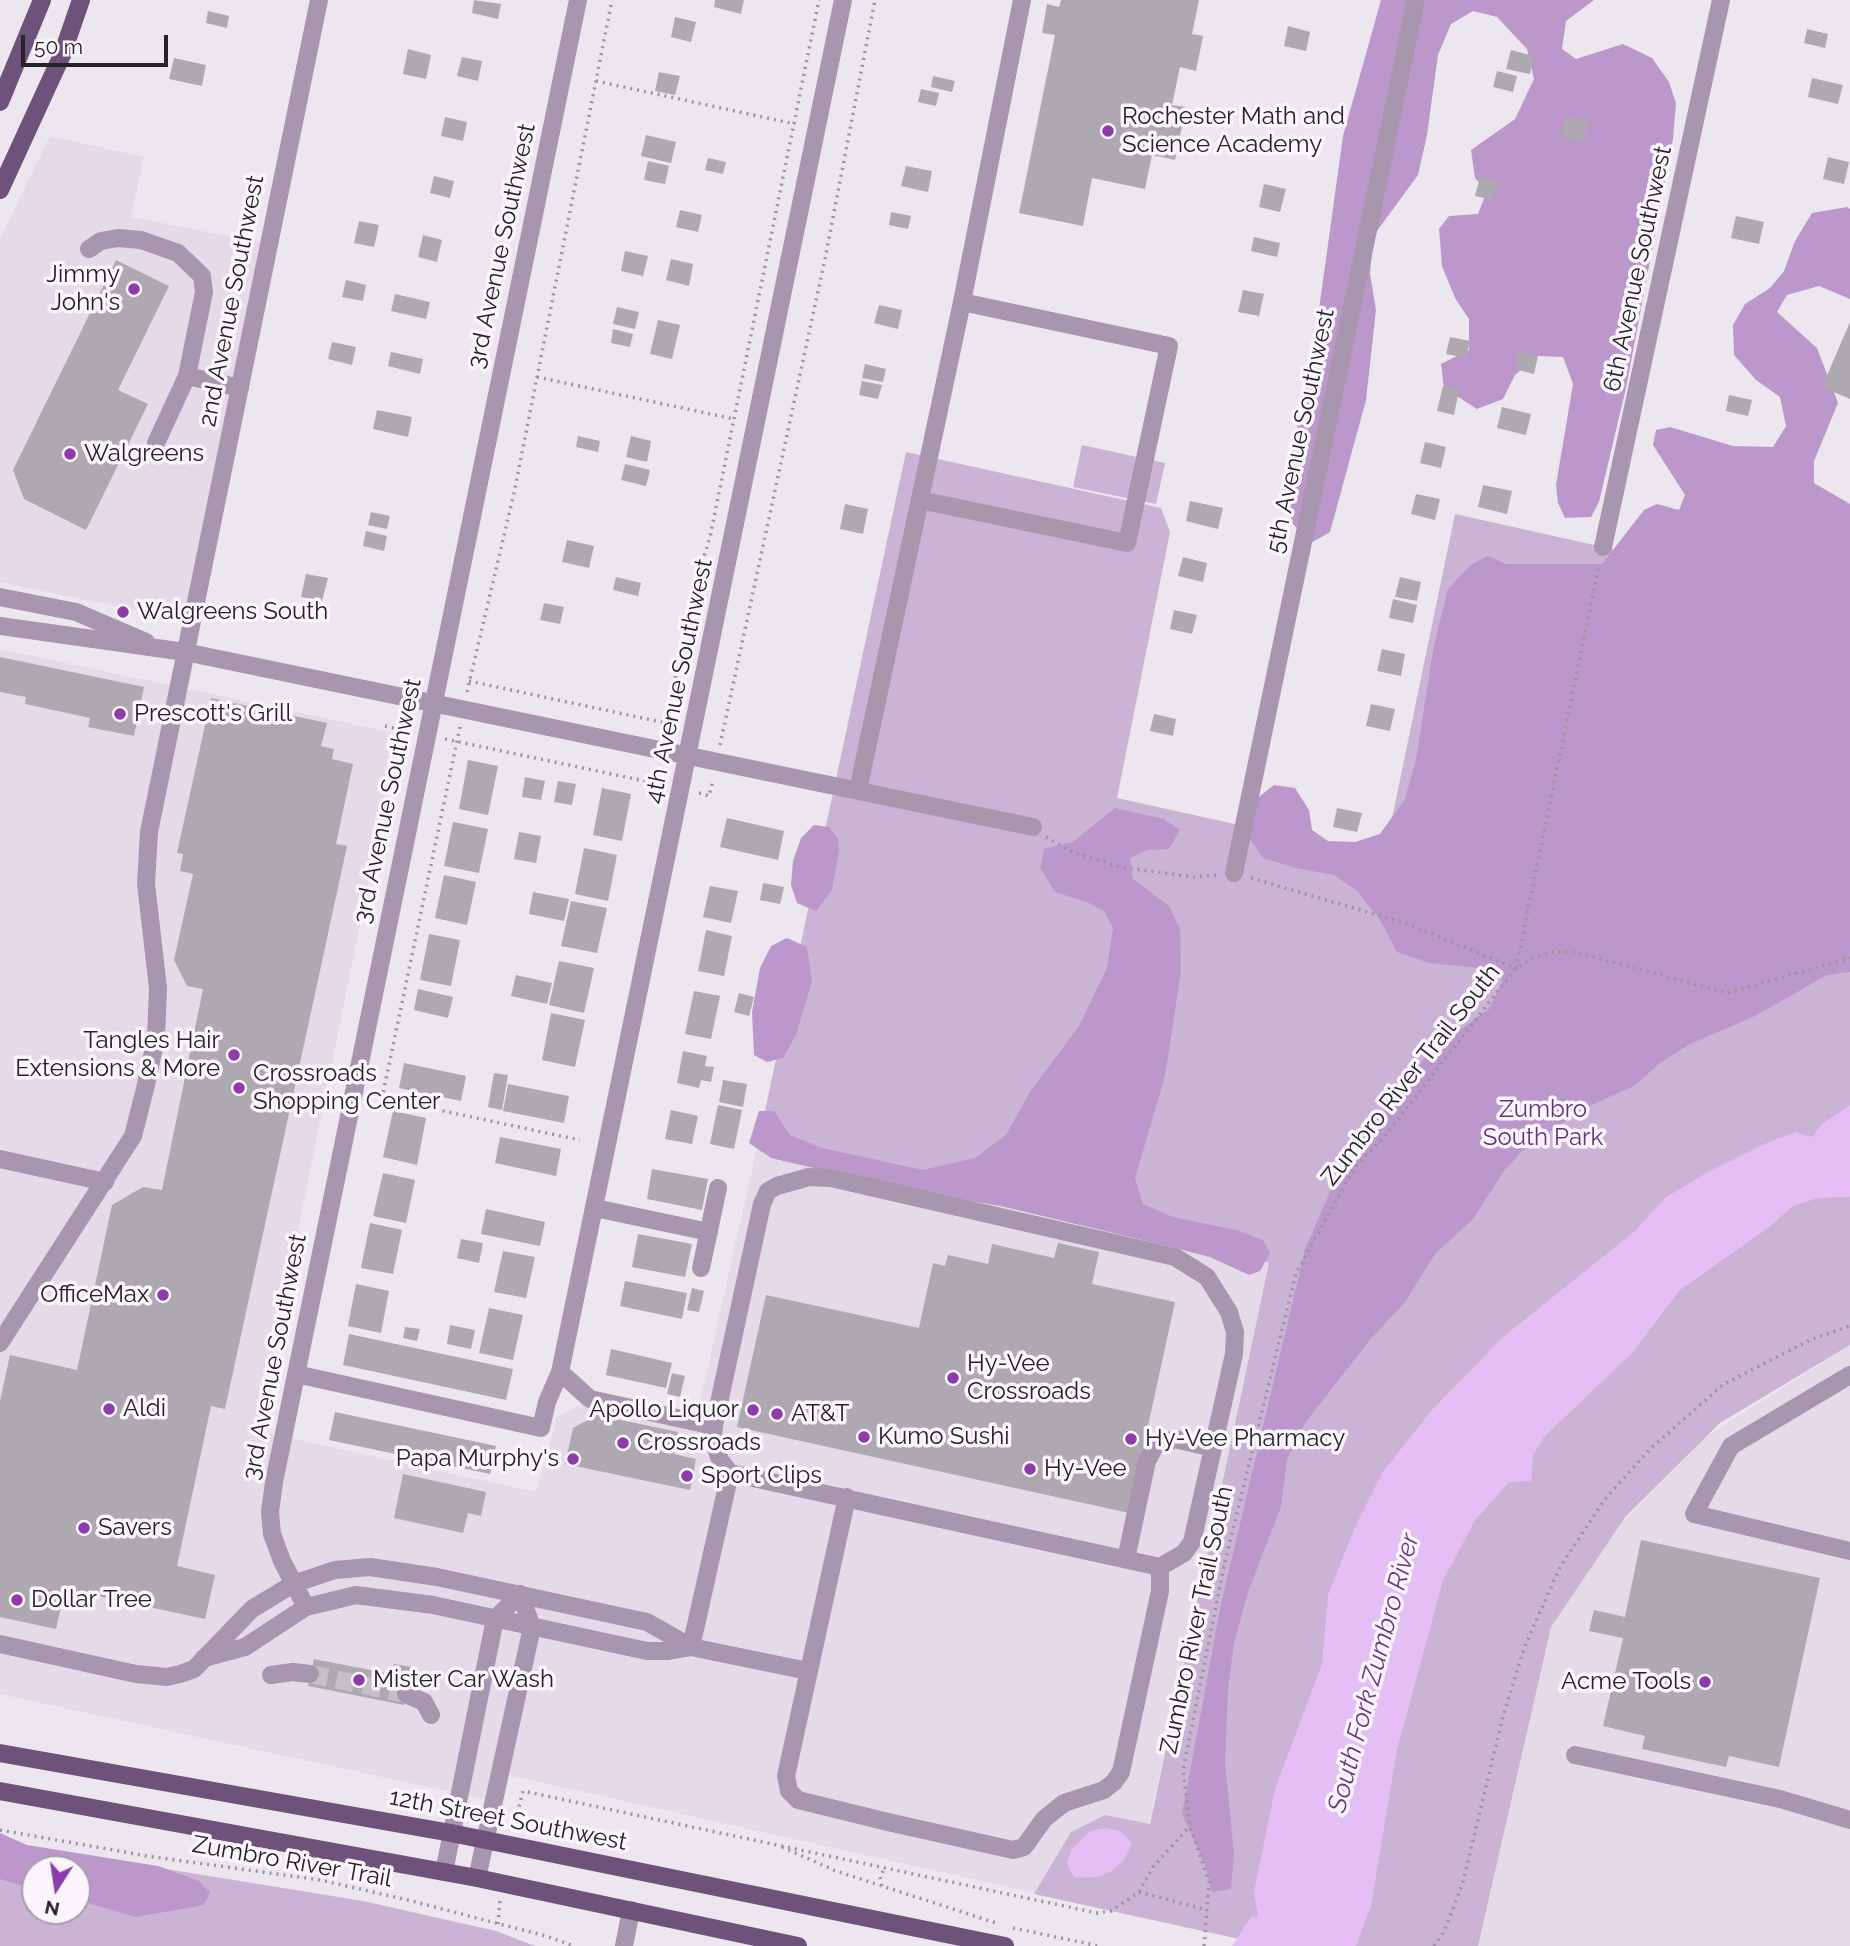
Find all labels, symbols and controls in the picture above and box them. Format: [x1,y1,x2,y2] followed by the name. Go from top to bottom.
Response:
[24,21,172,65] scale bar
[34,34,83,59] text: 50 m
[1122,103,1345,159] place label: Rochester Math and Science Academy
[462,121,542,371] street label: 3rd Avenue Southwest
[1100,123,1116,139] marker: Rochester Math and Science Academy
[1598,143,1678,395] street label: 6th Avenue Southwest
[193,173,271,429] street label: 2nd Avenue Southwest
[46,261,120,317] place label: Jimmy John's
[126,281,142,297] marker: Jimmy John's
[1261,306,1341,556] street label: 5th Avenue Southwest
[84,440,204,468] place label: Walgreens
[62,446,78,462] marker: Walgreens
[639,556,719,806] street label: 4th Avenue Southwest
[137,598,328,626] place label: Walgreens South
[115,604,131,620] marker: Walgreens South
[348,676,428,926] street label: 3rd Avenue Southwest
[134,700,292,728] place label: Prescott's Grill
[112,706,128,722] marker: Prescott's Grill
[1316,959,1506,1191] street label: Zumbro River Trail South
[15,1027,220,1083] place label: Tangles Hair Extensions & More
[226,1047,242,1063] marker: Tangles Hair Extensions & More
[253,1060,440,1116] place label: Crossroads Shopping Center
[231,1080,247,1096] marker: Crossroads Shopping Center
[1483,1096,1603,1152] park label: Zumbro South Park
[237,1232,313,1482] street label: 3rd Avenue Southwest
[40,1281,149,1309] place label: OfficeMax
[155,1287,171,1303] marker: OfficeMax
[967,1350,1091,1406] place label: Hy-Vee Crossroads
[945,1370,961,1386] marker: Hy-Vee Crossroads
[123,1395,166,1423] place label: Aldi
[589,1396,739,1424] place label: Apollo Liquor
[791,1400,849,1428] place label: AT&T
[101,1401,117,1417] marker: Aldi
[745,1402,761,1418] marker: Apollo Liquor
[769,1406,785,1422] marker: AT&T
[878,1423,1009,1451] place label: Kumo Sushi
[1145,1425,1345,1453] place label: Hy-Vee Pharmacy
[637,1429,761,1457] place label: Crossroads
[856,1429,872,1445] marker: Kumo Sushi
[1123,1431,1139,1447] marker: Hy-Vee Pharmacy
[615,1435,631,1451] marker: Crossroads
[396,1445,559,1473] place label: Papa Murphy's
[565,1451,581,1467] marker: Papa Murphy's
[1044,1455,1127,1483] place label: Hy-Vee
[1022,1461,1038,1477] marker: Hy-Vee
[701,1462,822,1490] place label: Sport Clips
[679,1468,695,1484] marker: Sport Clips
[1155,1483,1239,1757] street label: Zumbro River Trail South
[98,1514,172,1542] place label: Savers
[76,1520,92,1536] marker: Savers
[1322,1530,1426,1816] water label: South Fork Zumbro River
[31,1586,152,1614] place label: Dollar Tree
[9,1592,25,1608] marker: Dollar Tree
[373,1666,554,1694] place label: Mister Car Wash
[1561,1668,1691,1696] place label: Acme Tools
[351,1672,367,1688] marker: Mister Car Wash
[1697,1674,1713,1690] marker: Acme Tools
[387,1783,629,1857] street label: 12th Street Southwest
[190,1830,394,1894] street label: Zumbro River Trail
[21,1855,91,1925] north arrow
[43,1896,61,1921] text: N

